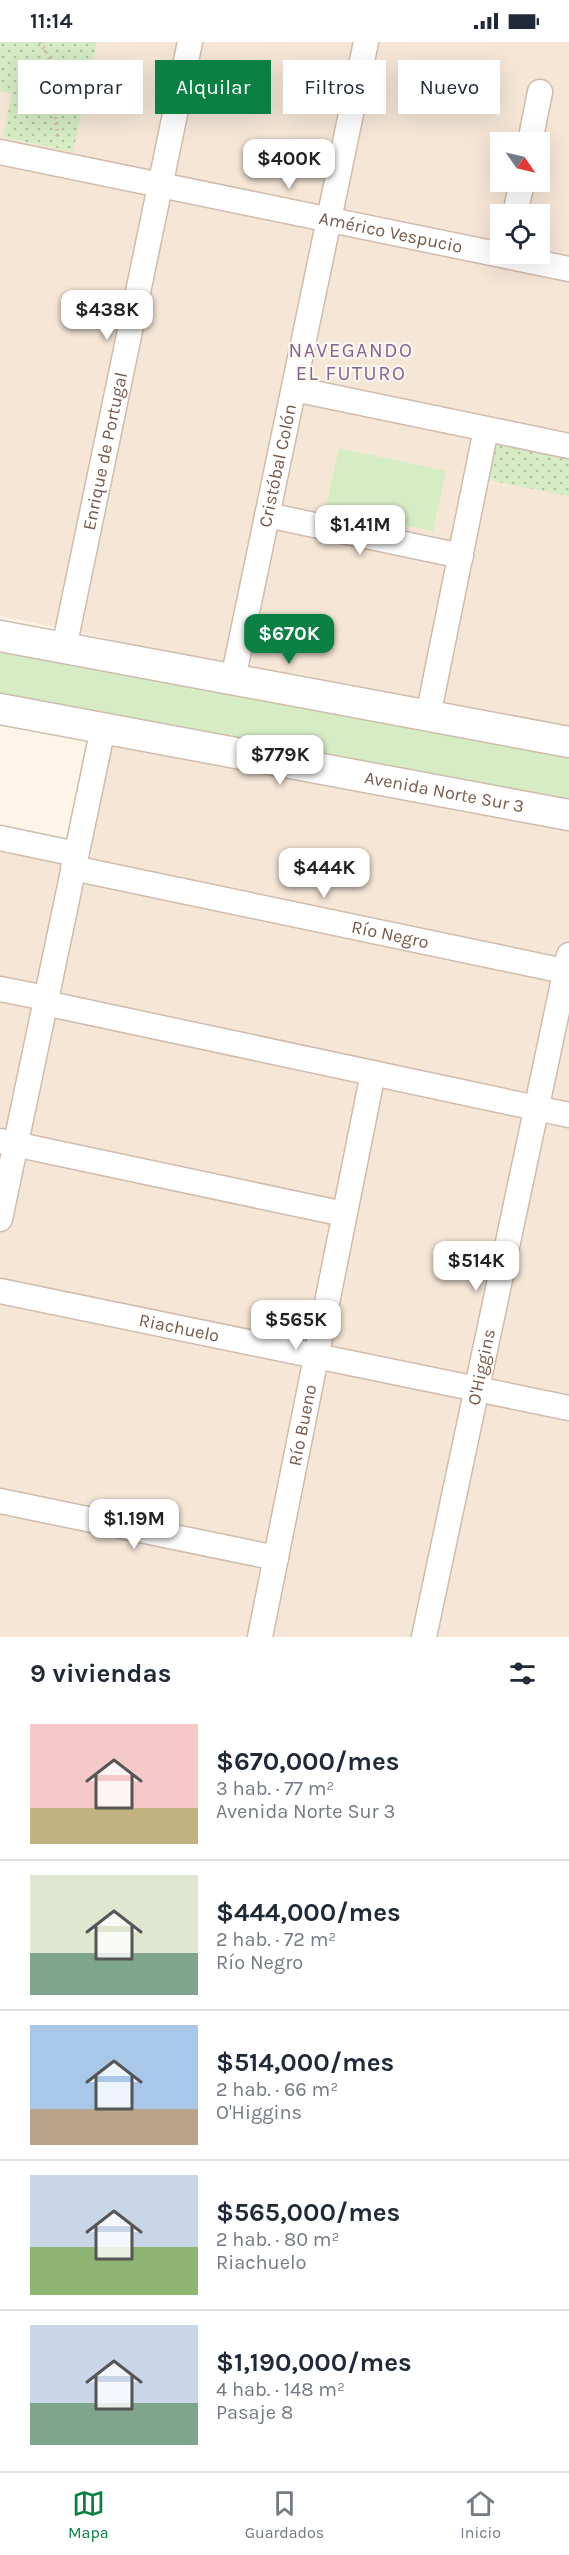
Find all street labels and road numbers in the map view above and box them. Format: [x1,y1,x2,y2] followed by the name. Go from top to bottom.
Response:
[317,207,465,258] street label: Américo Vespucio
[78,370,132,532] street label: Enrique de Portugal
[254,402,301,529] street label: Cristóbal Colón
[363,766,526,817] street label: Avenida Norte Sur 3
[349,916,431,953] street label: Río Negro
[137,1309,221,1347] street label: Riachuelo
[463,1327,500,1407] street label: O'Higgins
[284,1383,321,1468] street label: Río Bueno

